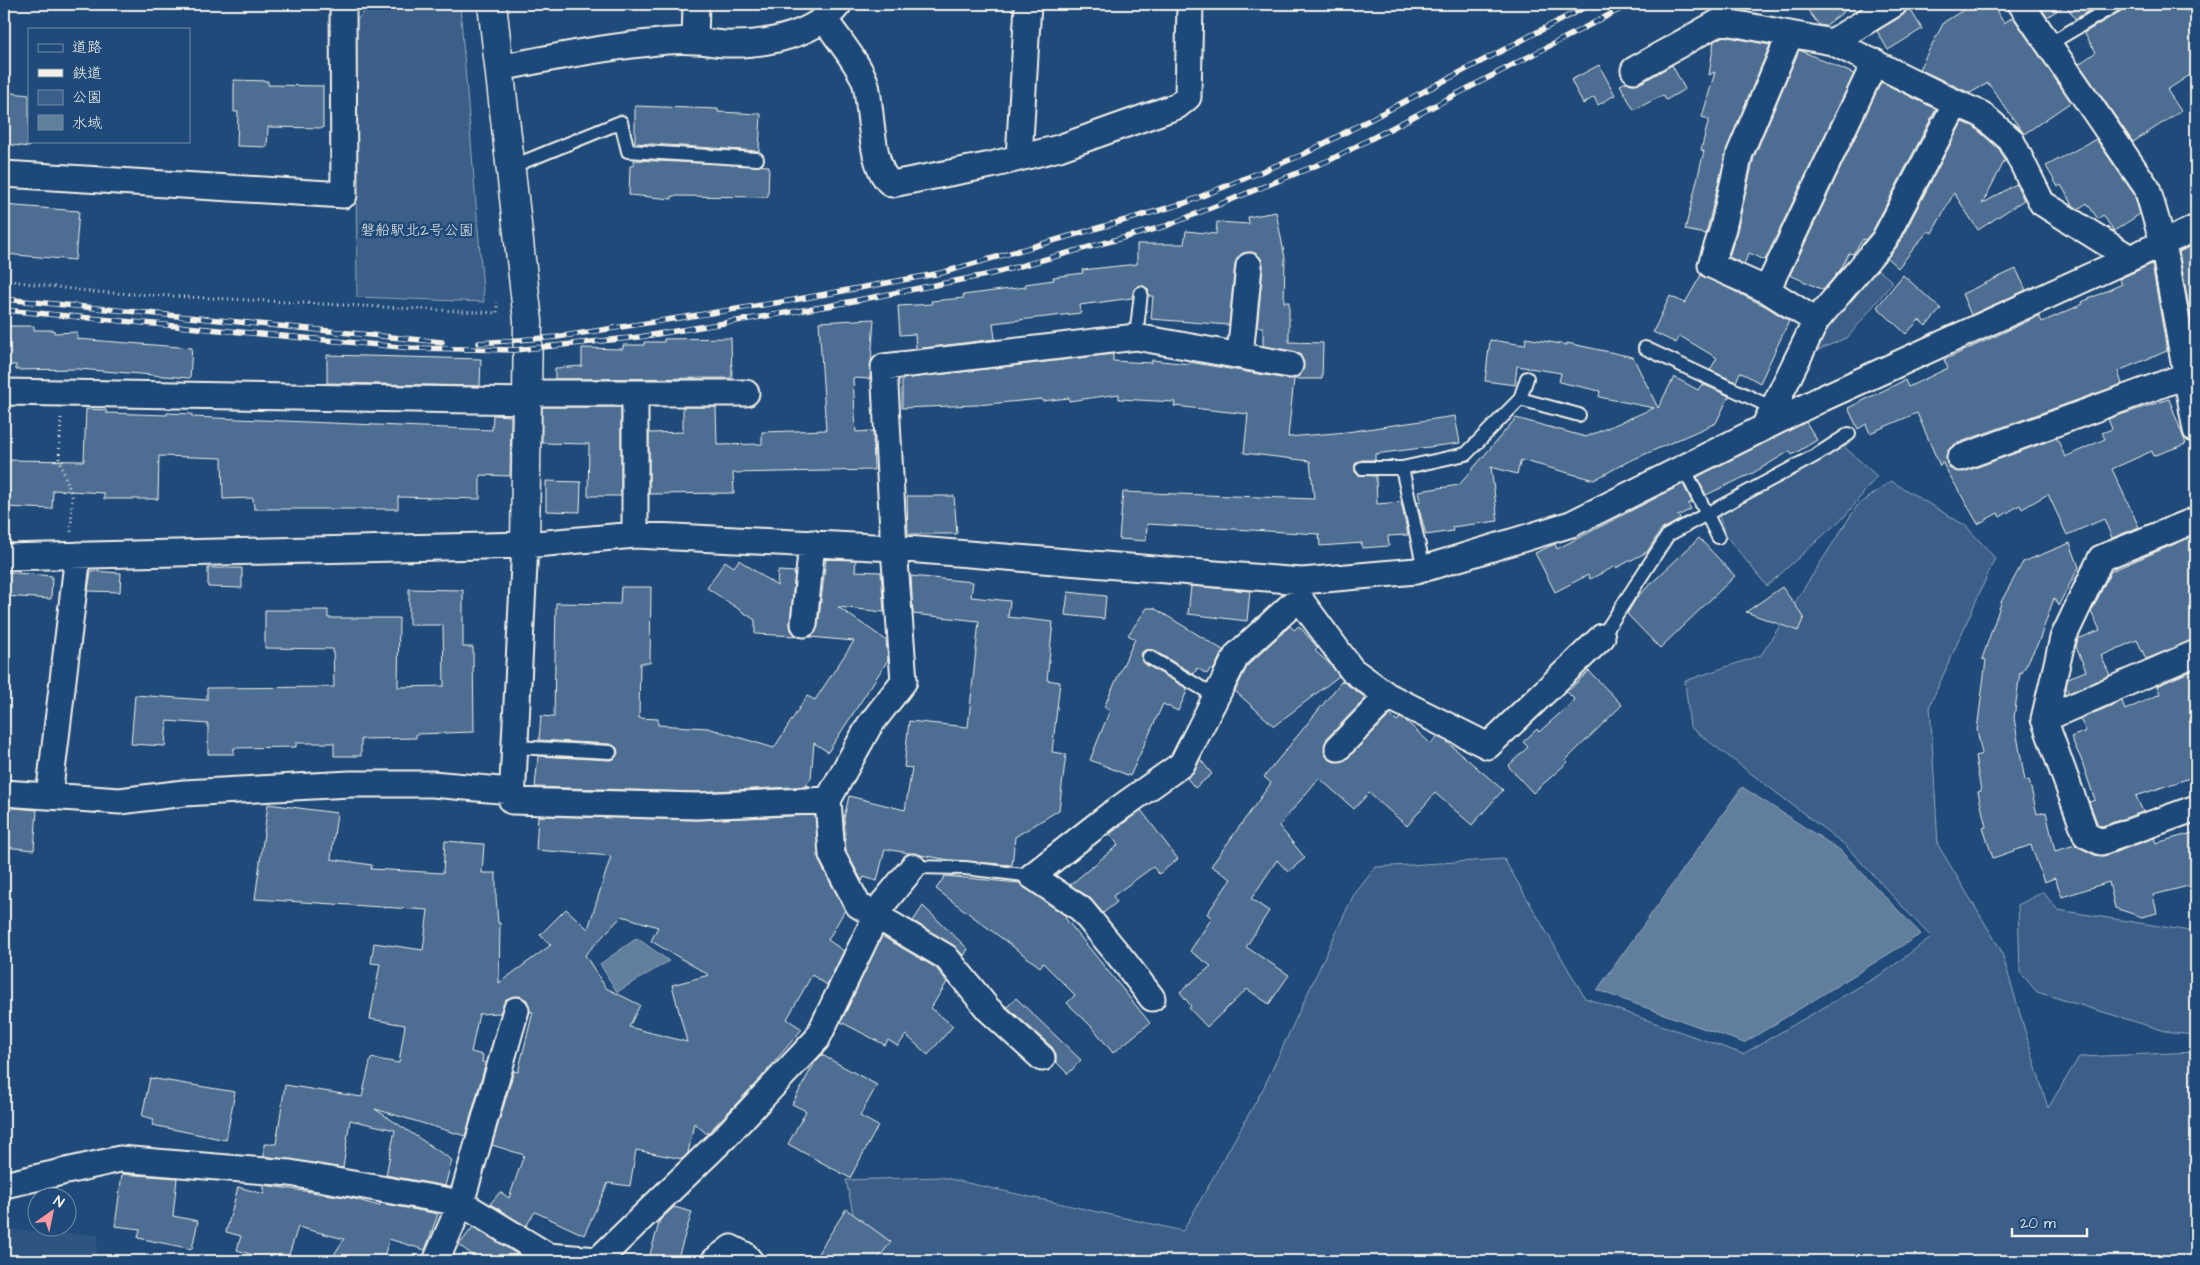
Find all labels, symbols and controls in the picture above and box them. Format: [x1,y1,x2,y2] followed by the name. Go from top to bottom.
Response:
[28,28,190,142] legend
[72,37,102,58] text: 道路
[72,63,102,84] text: 鉄道
[72,87,102,108] text: 公園
[72,113,102,134] text: 水域
[360,220,474,241] park label: 磐船駅北2号公園
[28,1188,78,1238] north arrow
[49,1191,68,1213] text: N
[2012,1205,2088,1237] scale bar
[2020,1213,2056,1234] text: 20 m

